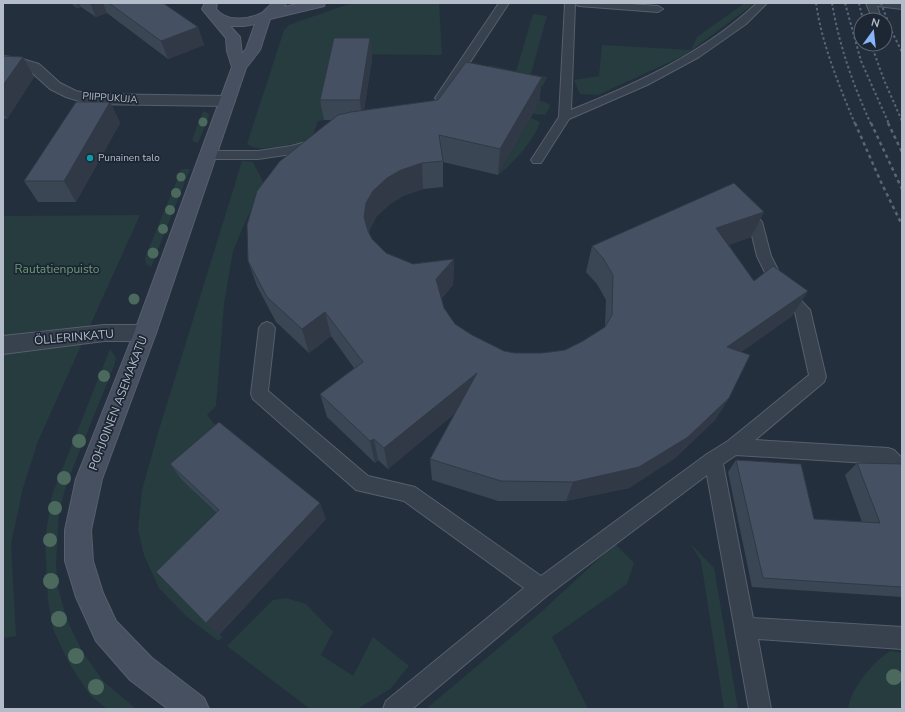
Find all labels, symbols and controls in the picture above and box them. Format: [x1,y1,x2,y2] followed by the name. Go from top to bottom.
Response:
[853,12,893,52] north arrow
[870,15,881,31] text: N
[82,89,139,107] street label: PIIPPUKUJA
[98,151,160,165] place label: Punainen talo
[85,153,95,163] marker: Punainen talo
[15,261,100,277] park label: Rautatienpuisto
[33,326,115,348] street label: ÖLLERINKATU
[85,333,151,473] street label: POHJOINEN ASEMAKATU

